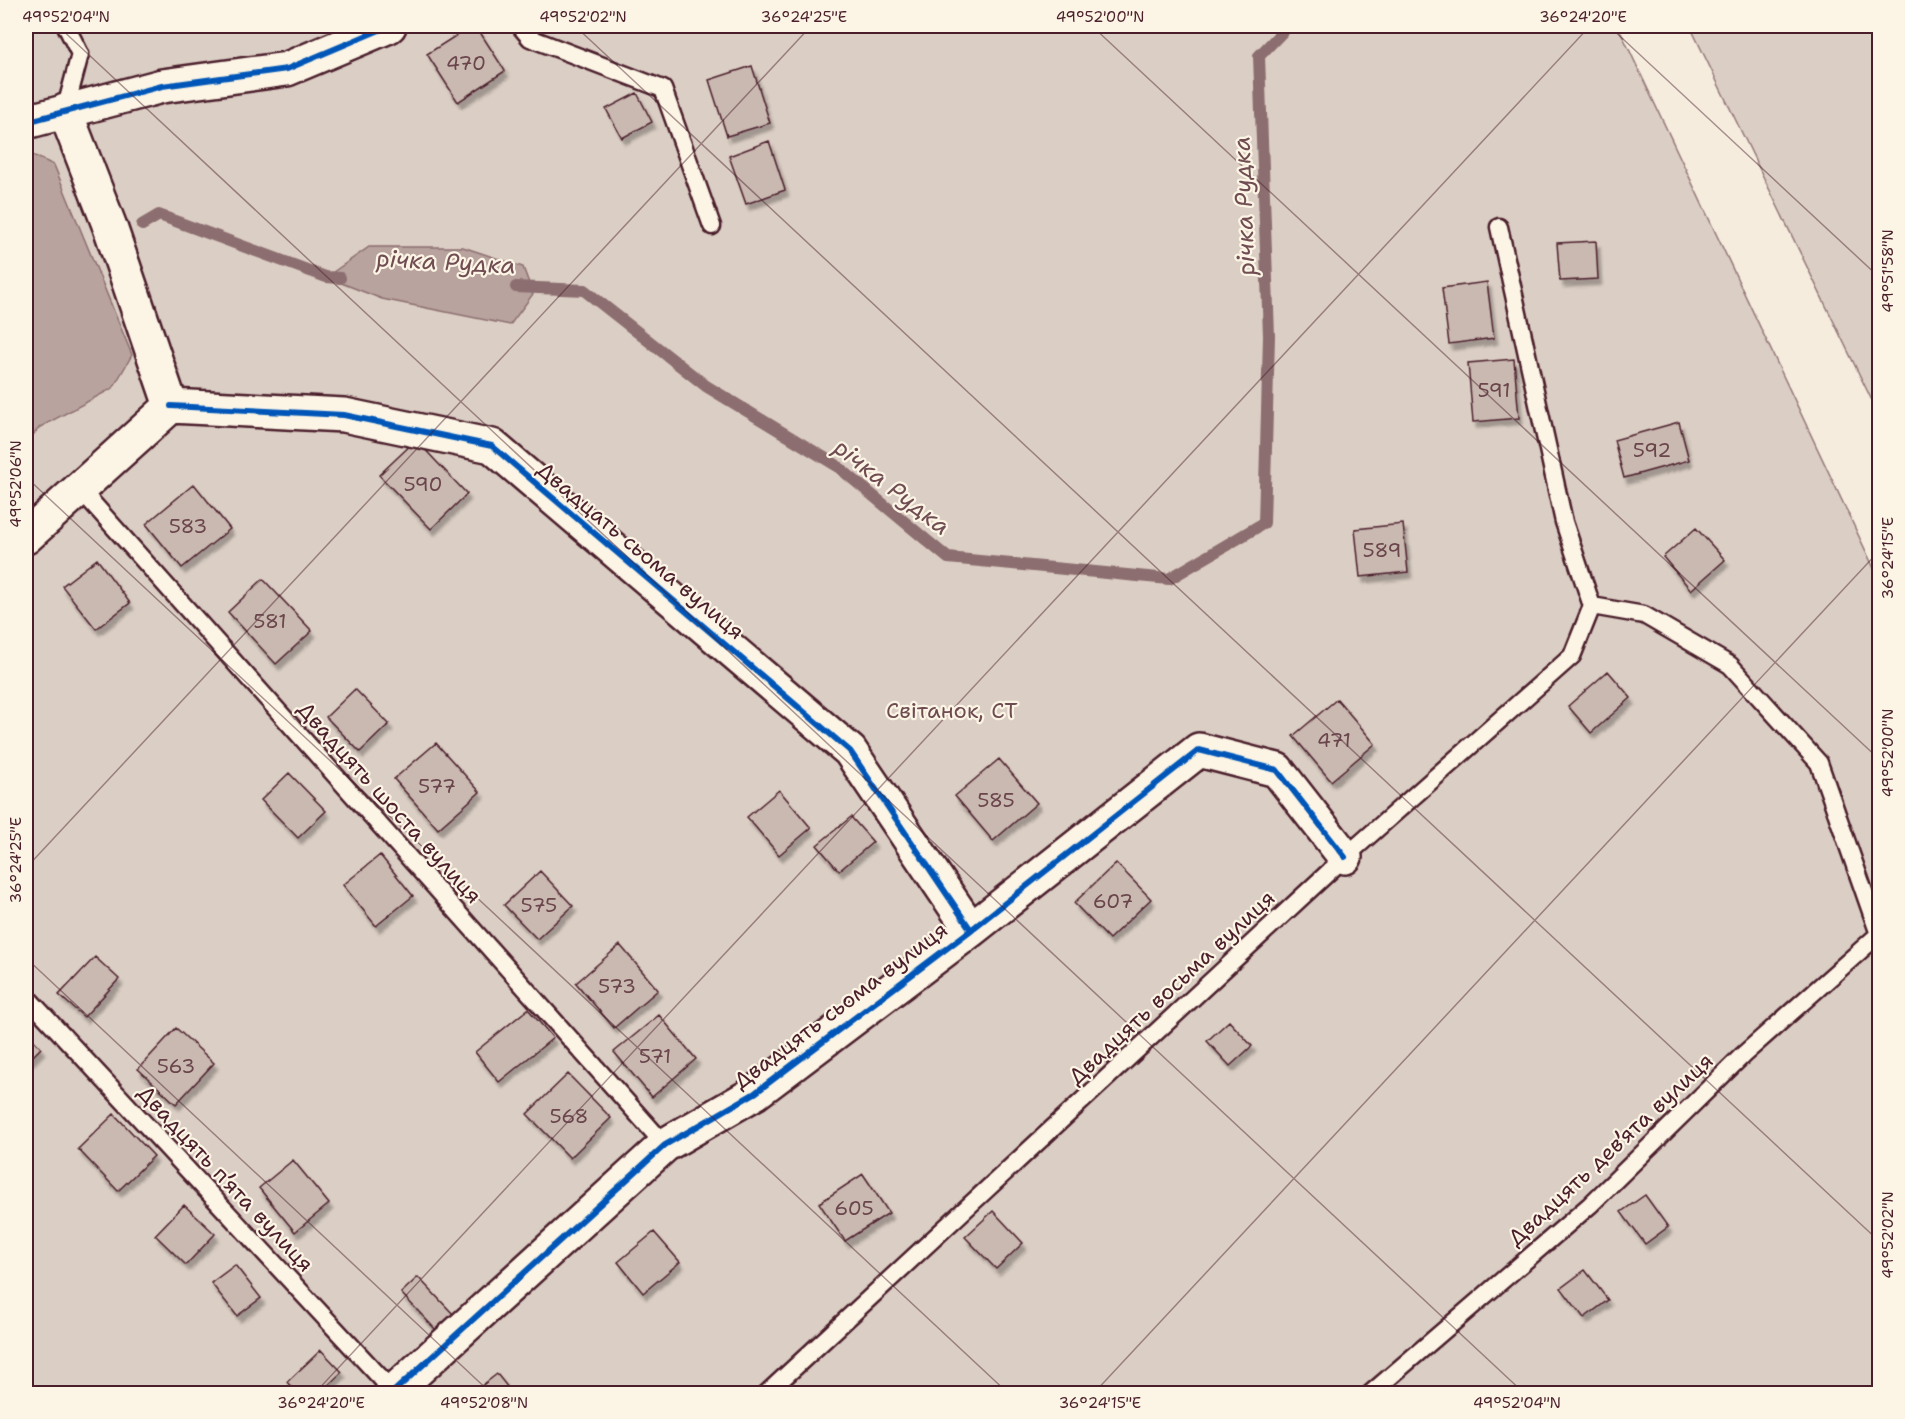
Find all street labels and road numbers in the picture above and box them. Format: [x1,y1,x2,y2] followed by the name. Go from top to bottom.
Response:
[531,455,750,646] street label: Двадцать сьома вулиця
[291,695,488,910] street label: Двадцять шоста вулиця
[1062,884,1281,1091] street label: Двадцять восьма вулиця
[727,915,953,1096] street label: Двадцять сьома вулиця
[1501,1046,1719,1252] street label: Двадцять дев’ята вулиця
[131,1078,320,1278] street label: Двадцять п’ята вулиця

